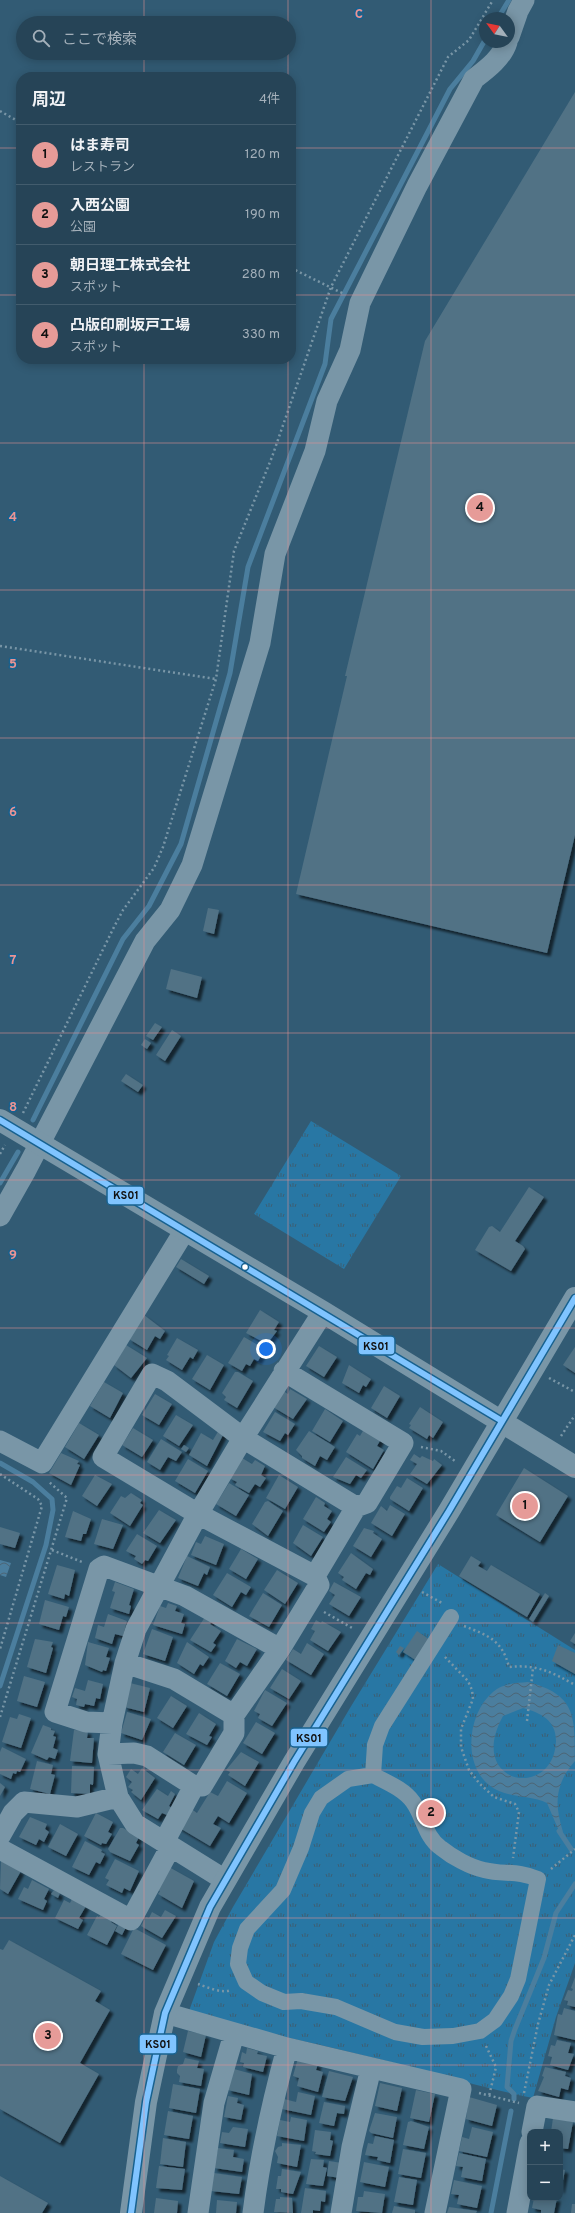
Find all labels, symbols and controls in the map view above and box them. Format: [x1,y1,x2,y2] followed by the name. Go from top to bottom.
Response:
[355,7,363,23] text: C
[479,12,515,48] north arrow
[16,16,296,60] search box
[30,27,52,49] icon: search
[62,31,137,50] text: ここで検索
[32,90,66,112] text: 周辺
[259,92,280,108] text: 4件
[70,137,130,156] text: はま寿司
[42,147,48,163] text: 1
[245,147,280,163] text: 120 m
[70,160,135,176] text: レストラン
[70,197,130,216] text: 入西公園
[41,207,49,223] text: 2
[245,207,280,223] text: 190 m
[70,220,96,236] text: 公園
[70,257,190,276] text: 朝日理工株式会社
[41,267,49,283] text: 3
[242,267,280,283] text: 280 m
[70,280,122,296] text: スポット
[70,317,190,336] text: 凸版印刷坂戸工場
[41,327,49,343] text: 4
[242,327,280,343] text: 330 m
[70,340,122,356] text: スポット
[467,493,493,523] pin: 4
[9,510,17,526] text: 4
[9,657,17,673] text: 5
[9,805,17,821] text: 6
[10,953,17,969] text: 7
[9,1100,17,1116] text: 8
[107,1186,144,1205] line badge: KS01
[113,1189,139,1203] text: KS01
[9,1248,17,1264] text: 9
[240,1262,250,1272] unlabelled marker
[358,1336,395,1355] line badge: KS01
[256,1339,276,1359] your location
[363,1340,389,1354] text: KS01
[512,1491,538,1521] pin: 1
[290,1728,328,1747] line badge: KS01
[296,1732,322,1746] text: KS01
[418,1798,444,1828] pin: 2
[35,2021,61,2051] pin: 3
[139,2034,177,2054] line badge: KS01
[145,2038,171,2052] text: KS01
[527,2129,563,2201] map controls
[527,2129,563,2165] button: +
[527,2165,563,2201] button: −

